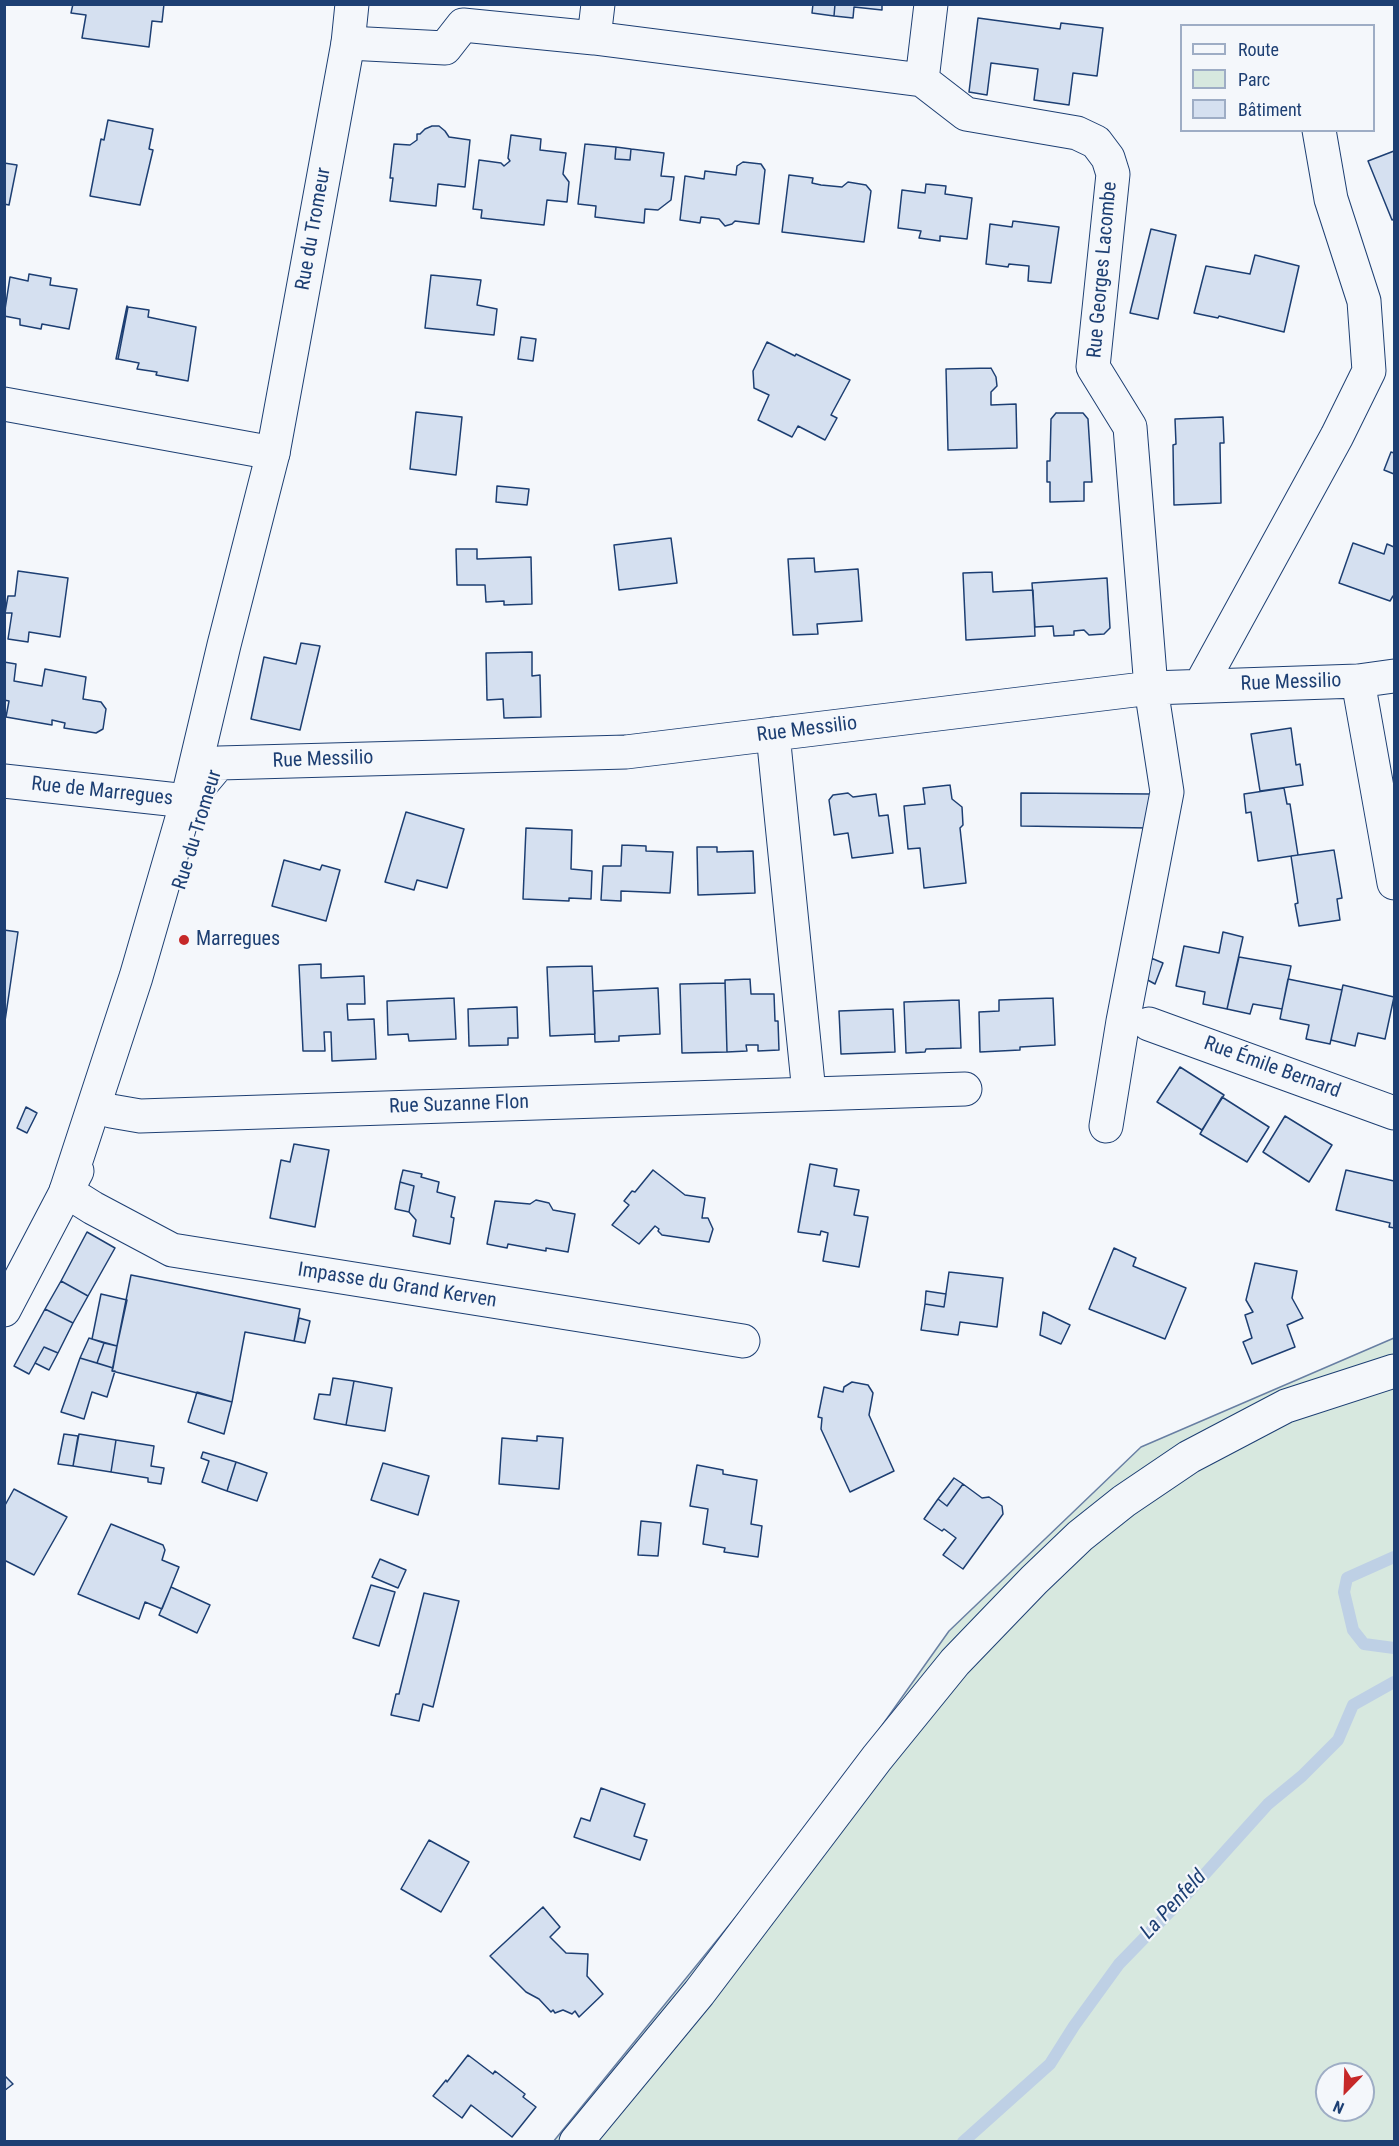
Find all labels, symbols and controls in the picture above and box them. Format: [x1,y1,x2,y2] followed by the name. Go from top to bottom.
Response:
[1180,24,1375,132] legend
[1238,39,1279,60] text: Route
[1238,69,1270,90] text: Parc
[1238,99,1302,120] text: Bâtiment
[291,166,337,292] street label: Rue du Tromeur
[1083,181,1123,359] street label: Rue Georges Lacombe
[1240,669,1342,697] street label: Rue Messilio
[756,712,858,748] street label: Rue Messilio
[272,746,374,774] street label: Rue Messilio
[168,767,228,893] street label: Rue du Tromeur
[30,773,174,811] street label: Rue de Marregues
[196,928,280,952] place label: Marregues
[177,933,191,947] marker: Marregues
[1200,1032,1344,1104] street label: Rue Émile Bernard
[389,1091,529,1119] street label: Rue Suzanne Flon
[296,1258,498,1314] street label: Impasse du Grand Kerven
[1136,1865,1212,1945] water label: La Penfeld
[1315,2062,1375,2122] north arrow
[1330,2097,1347,2118] text: N

